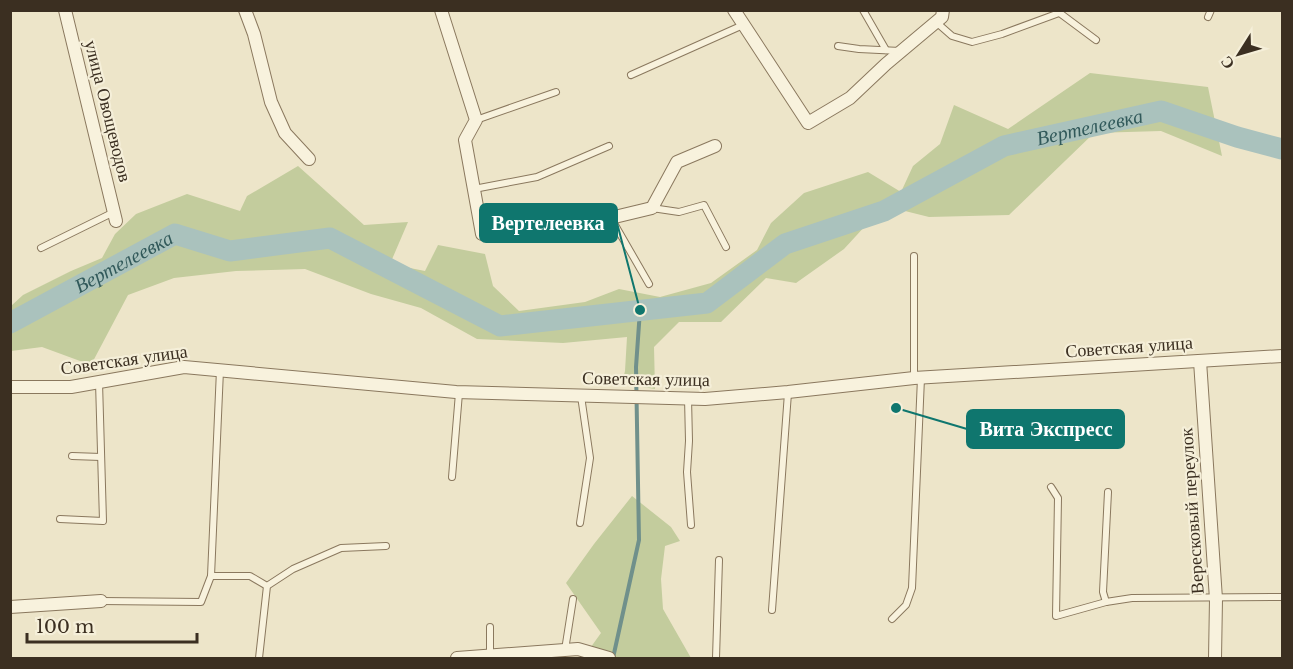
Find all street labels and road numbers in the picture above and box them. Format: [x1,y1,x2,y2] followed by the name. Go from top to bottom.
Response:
[80,38,136,184] street label: улица Овощеводов
[1064,332,1194,362] street label: Советская улица
[59,340,189,380] street label: Советская улица
[582,367,710,391] street label: Советская улица
[1175,427,1209,595] street label: Вересковый переулок

